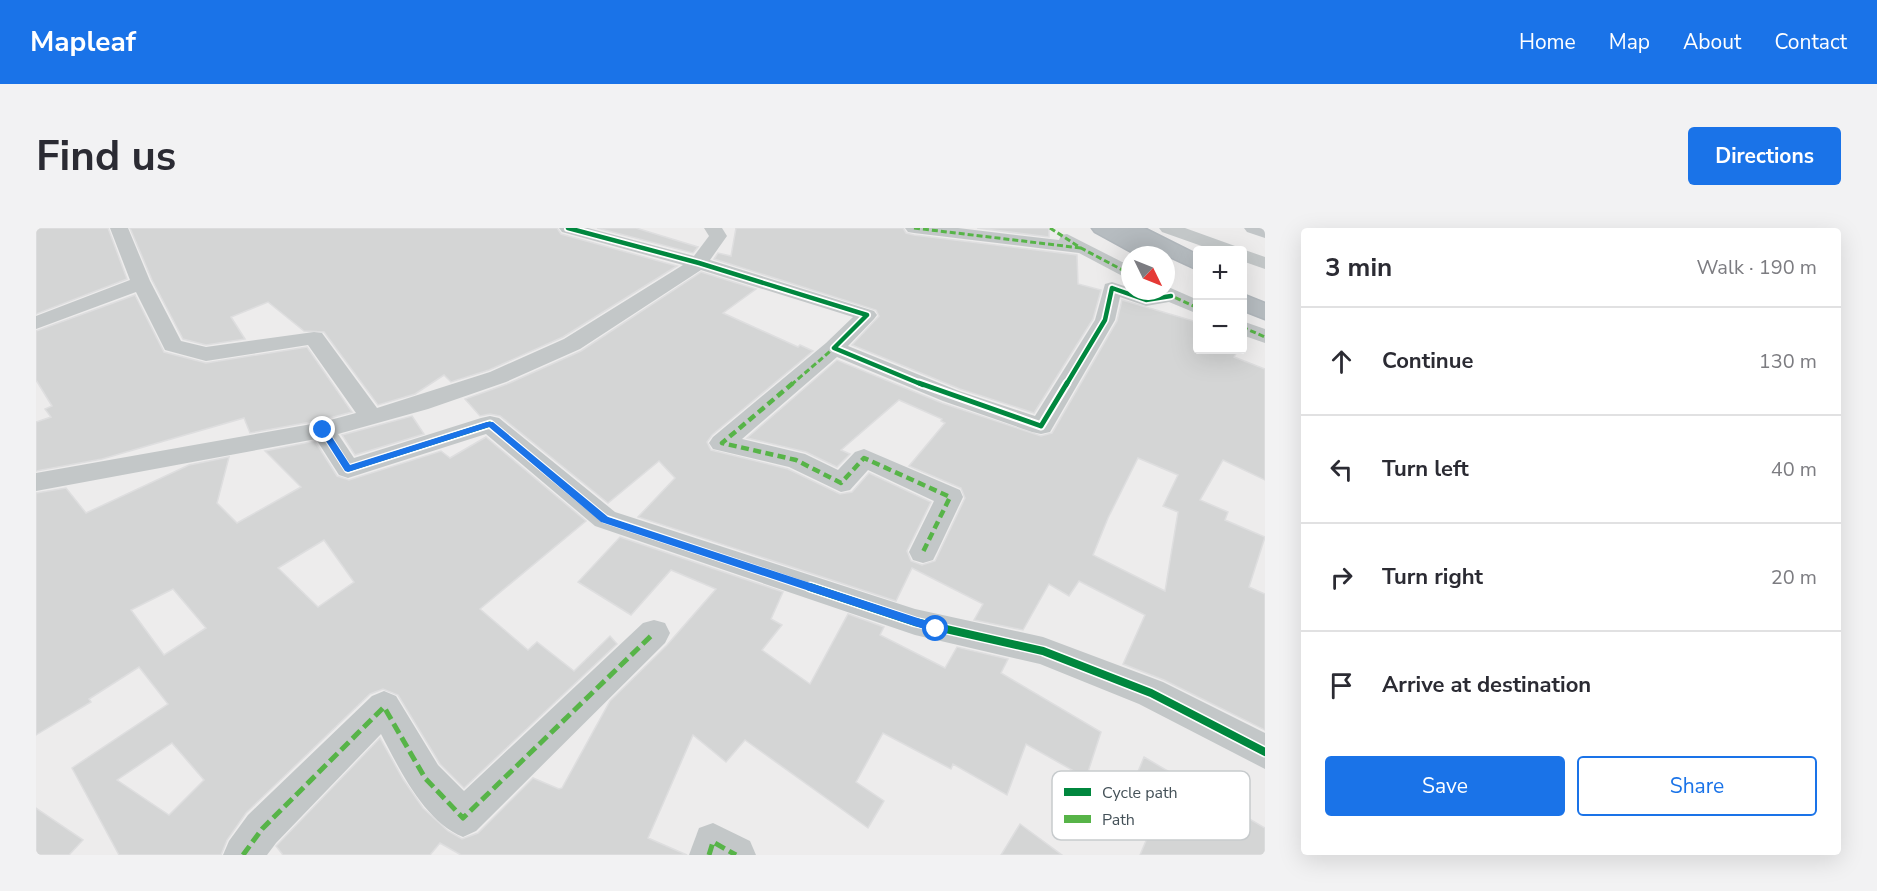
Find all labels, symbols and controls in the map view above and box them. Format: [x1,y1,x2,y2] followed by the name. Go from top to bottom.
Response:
[30,23,136,61] text: Mapleaf
[1519,28,1576,56] text: Home
[1609,28,1650,56] text: Map
[1683,28,1741,56] text: About
[1774,28,1847,56] text: Contact
[1688,127,1841,185] button: Directions
[36,128,176,185] text: Find us
[1121,246,1175,300] north arrow
[1193,246,1247,354] map controls
[1193,246,1247,300] button: +
[1325,250,1392,285] text: 3 min
[1697,254,1817,281] text: Walk · 190 m
[1193,300,1247,354] button: −
[1325,345,1358,378] icon: ahead
[1382,346,1473,376] text: Continue
[1759,348,1817,375] text: 130 m
[309,416,335,442] route end
[1325,453,1358,486] icon: left
[1382,454,1469,484] text: Turn left
[1771,456,1817,483] text: 40 m
[1325,561,1358,594] icon: right
[1382,562,1483,592] text: Turn right
[1771,564,1817,591] text: 20 m
[922,615,948,641] route start
[1325,669,1358,702] icon: arrive
[1382,670,1591,700] text: Arrive at destination
[1325,756,1565,816] button: Save
[1577,756,1817,816] button: Share
[1052,771,1250,840] legend
[1102,782,1178,804] text: Cycle path
[1102,809,1135,831] text: Path

